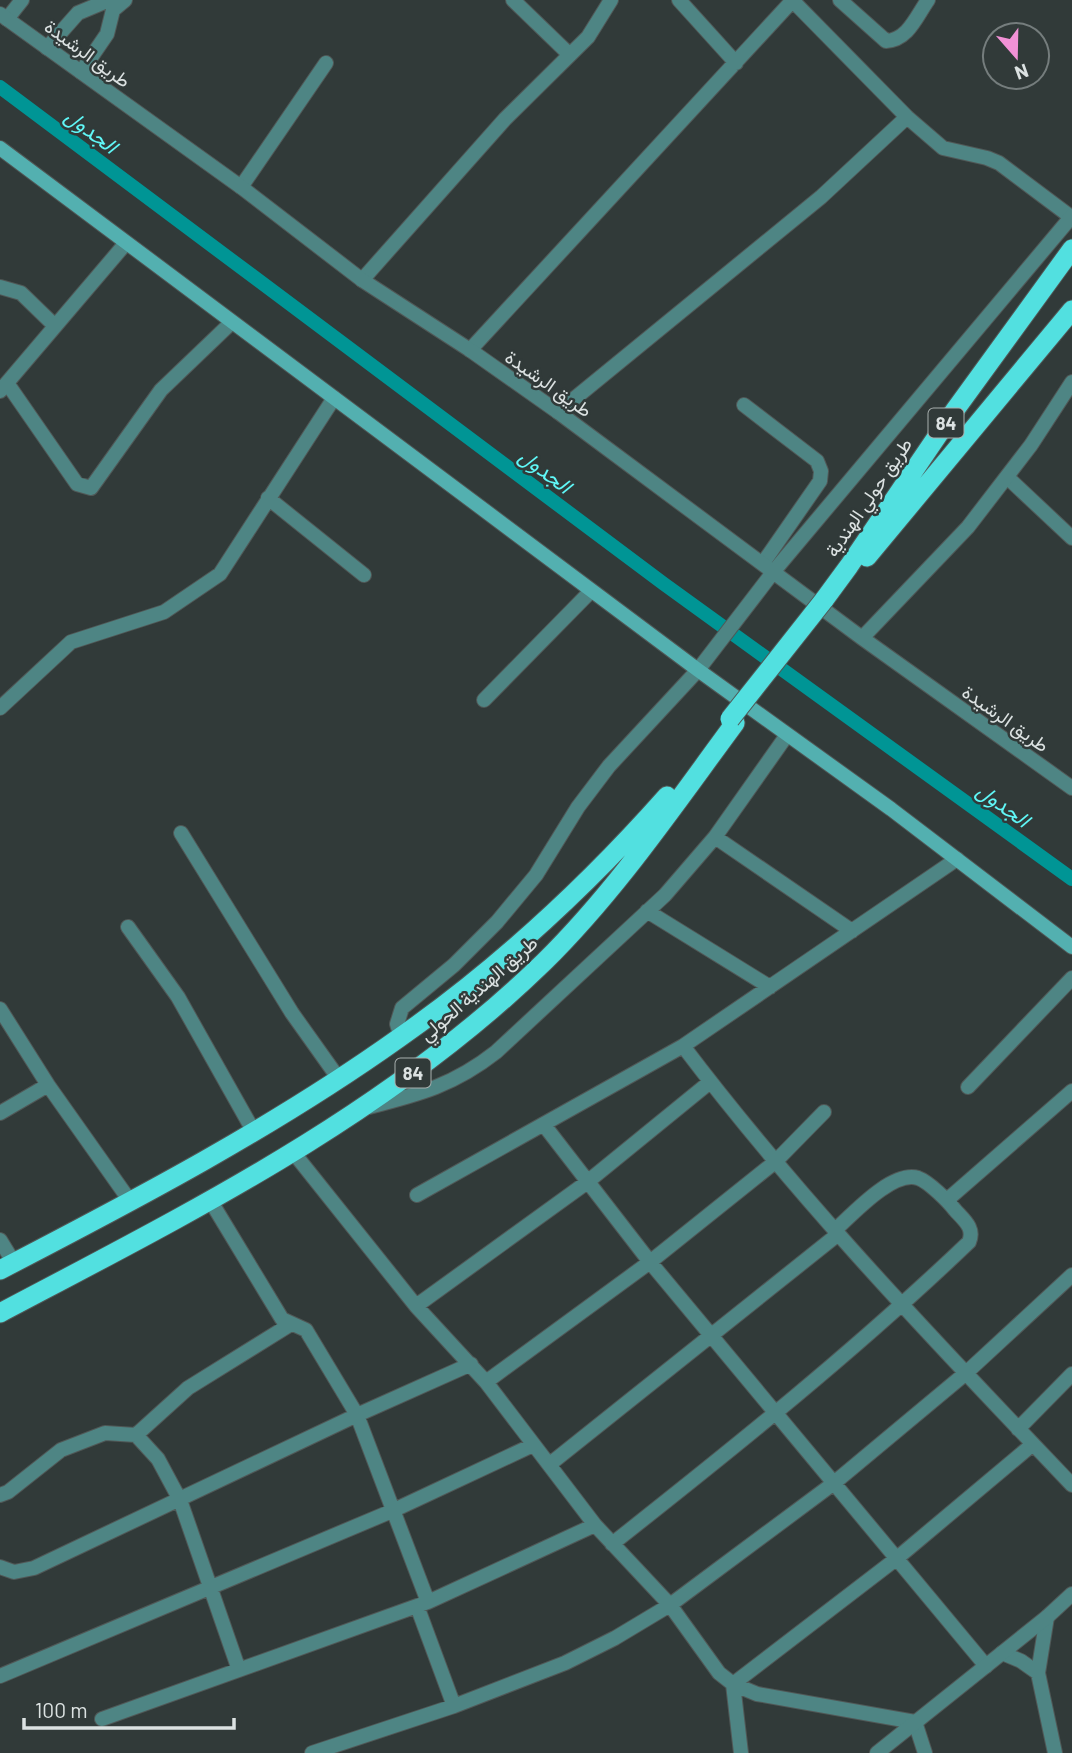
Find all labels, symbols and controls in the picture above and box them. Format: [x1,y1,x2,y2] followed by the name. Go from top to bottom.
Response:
[40,14,135,93] street label: طريق الرشيدة
[981,21,1051,91] north arrow
[1012,59,1032,85] text: N
[60,102,125,161] water label: الجدول
[501,345,597,422] street label: طريق الرشيدة
[928,408,964,438] road number: 84
[820,433,920,564] street label: طريق حولي الهندية
[514,442,579,501] water label: الجدول
[958,680,1054,757] street label: طريق الرشيدة
[972,776,1037,834] water label: الجدول
[414,931,545,1049] street label: طريق الهندية الحولي
[396,1058,430,1088] road number: 84
[24,1686,234,1730] scale bar
[35,1697,88,1722] text: 100 m

